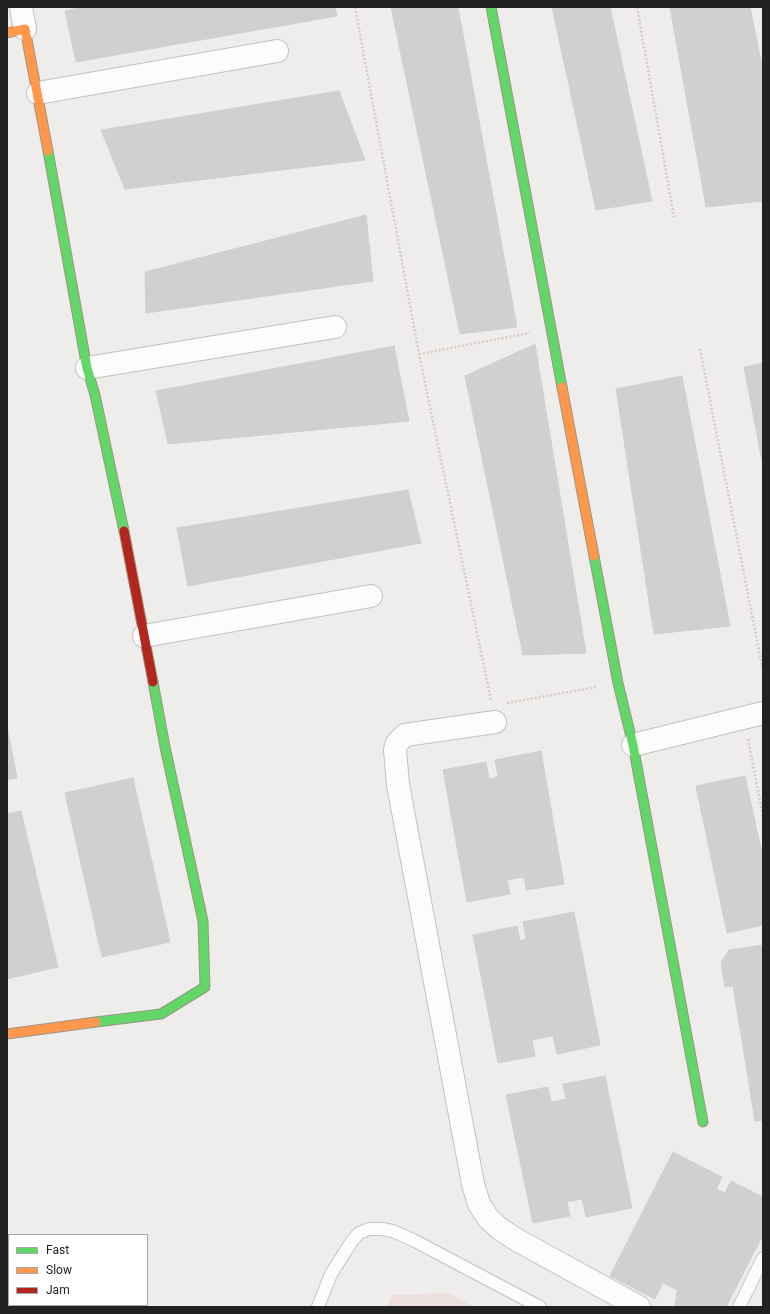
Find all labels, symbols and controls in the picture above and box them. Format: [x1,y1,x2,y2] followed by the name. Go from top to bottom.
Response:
[8,1234,148,1306] legend
[46,1243,69,1257] text: Fast
[46,1263,72,1277] text: Slow
[46,1283,70,1297] text: Jam

